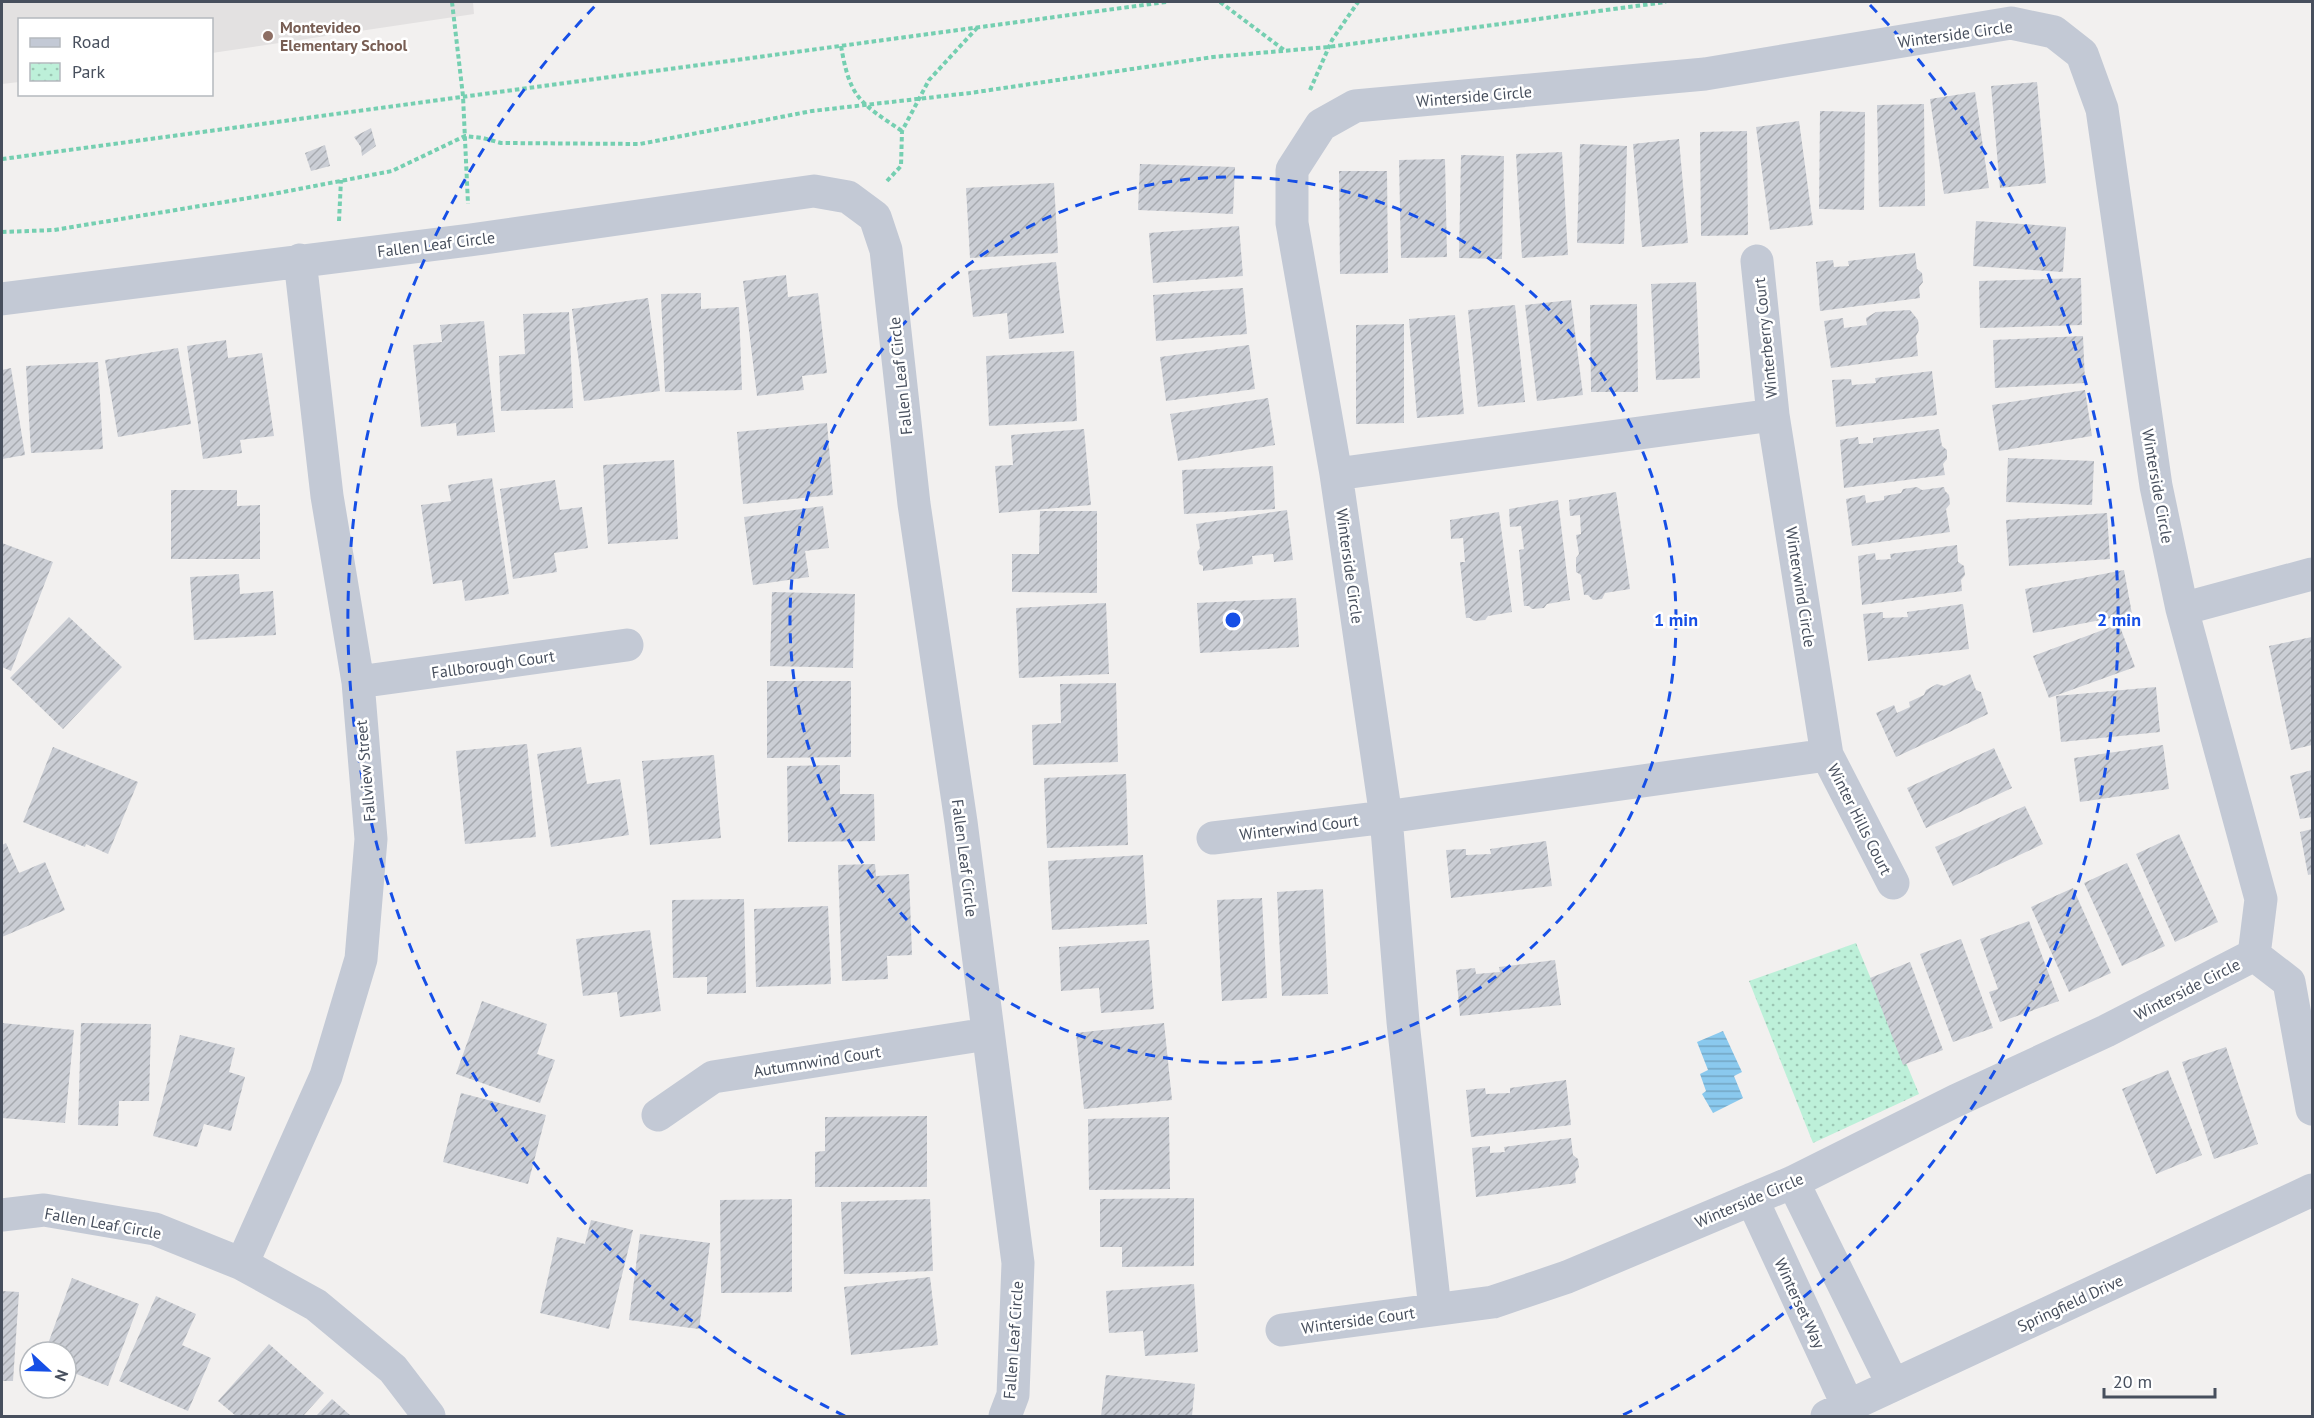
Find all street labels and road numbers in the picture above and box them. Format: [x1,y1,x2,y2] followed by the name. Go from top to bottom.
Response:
[1896,16,2014,52] street label: Winterside Circle
[1415,81,1533,111] street label: Winterside Circle
[376,227,496,261] street label: Fallen Leaf Circle
[1749,276,1781,399] street label: Winterberry Court
[884,316,916,436] street label: Fallen Leaf Circle
[2138,427,2178,545] street label: Winterside Circle
[1332,507,1368,625] street label: Winterside Circle
[1782,525,1820,649] street label: Winterwind Circle
[430,645,556,683] street label: Fallborough Court
[351,719,379,823] street label: Fallview Street
[1823,760,1897,878] street label: Winter Hills Court
[948,798,982,918] street label: Fallen Leaf Circle
[1238,810,1360,844] street label: Winterwind Court
[2131,954,2243,1024] street label: Winterside Circle
[752,1041,883,1081] street label: Autumnwind Court
[1692,1168,1806,1232] street label: Winterside Circle
[43,1203,163,1243] street label: Fallen Leaf Circle
[1770,1255,1830,1352] street label: Winterset Way
[2014,1270,2126,1336] street label: Springfield Drive
[999,1280,1027,1400] street label: Fallen Leaf Circle
[1300,1302,1417,1338] street label: Winterside Court

